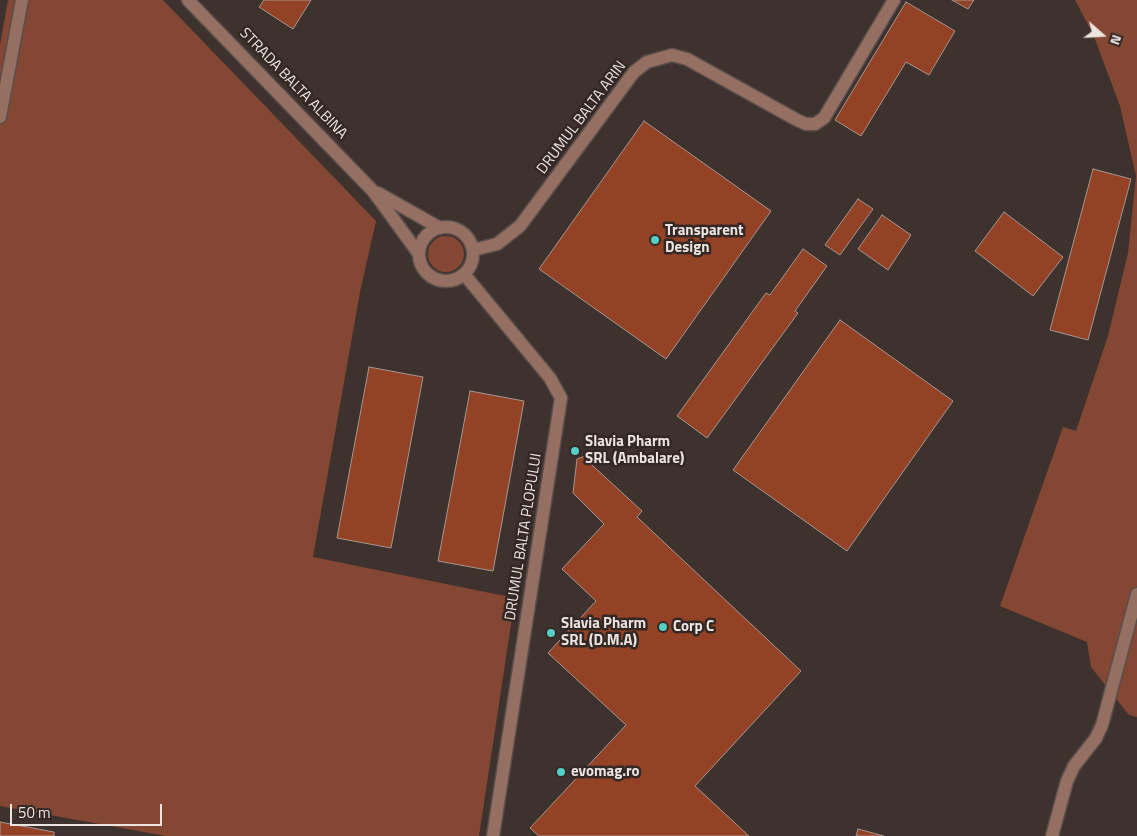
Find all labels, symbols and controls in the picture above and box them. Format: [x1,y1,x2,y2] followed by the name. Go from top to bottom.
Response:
[1077,10,1127,60] north arrow
[235,25,351,143] street label: STRADA BALTA ALBINA
[1105,32,1128,48] text: N
[534,58,630,178] street label: DRUMUL BALTA ARIN
[665,222,744,257] place label: Transparent Design
[649,234,661,246] marker: Transparent Design
[585,433,684,468] place label: Slavia Pharm SRL (Ambalare)
[569,445,581,457] marker: Slavia Pharm SRL (Ambalare)
[502,452,546,622] street label: DRUMUL BALTA PLOPULUI
[561,615,646,650] place label: Slavia Pharm SRL (D.M.A)
[673,618,714,636] place label: Corp C
[657,621,669,633] marker: Corp C
[545,627,557,639] marker: Slavia Pharm SRL (D.M.A)
[571,763,640,781] place label: evomag.ro
[555,766,567,778] marker: evomag.ro
[12,794,165,826] scale bar
[18,801,51,824] text: 50 m

